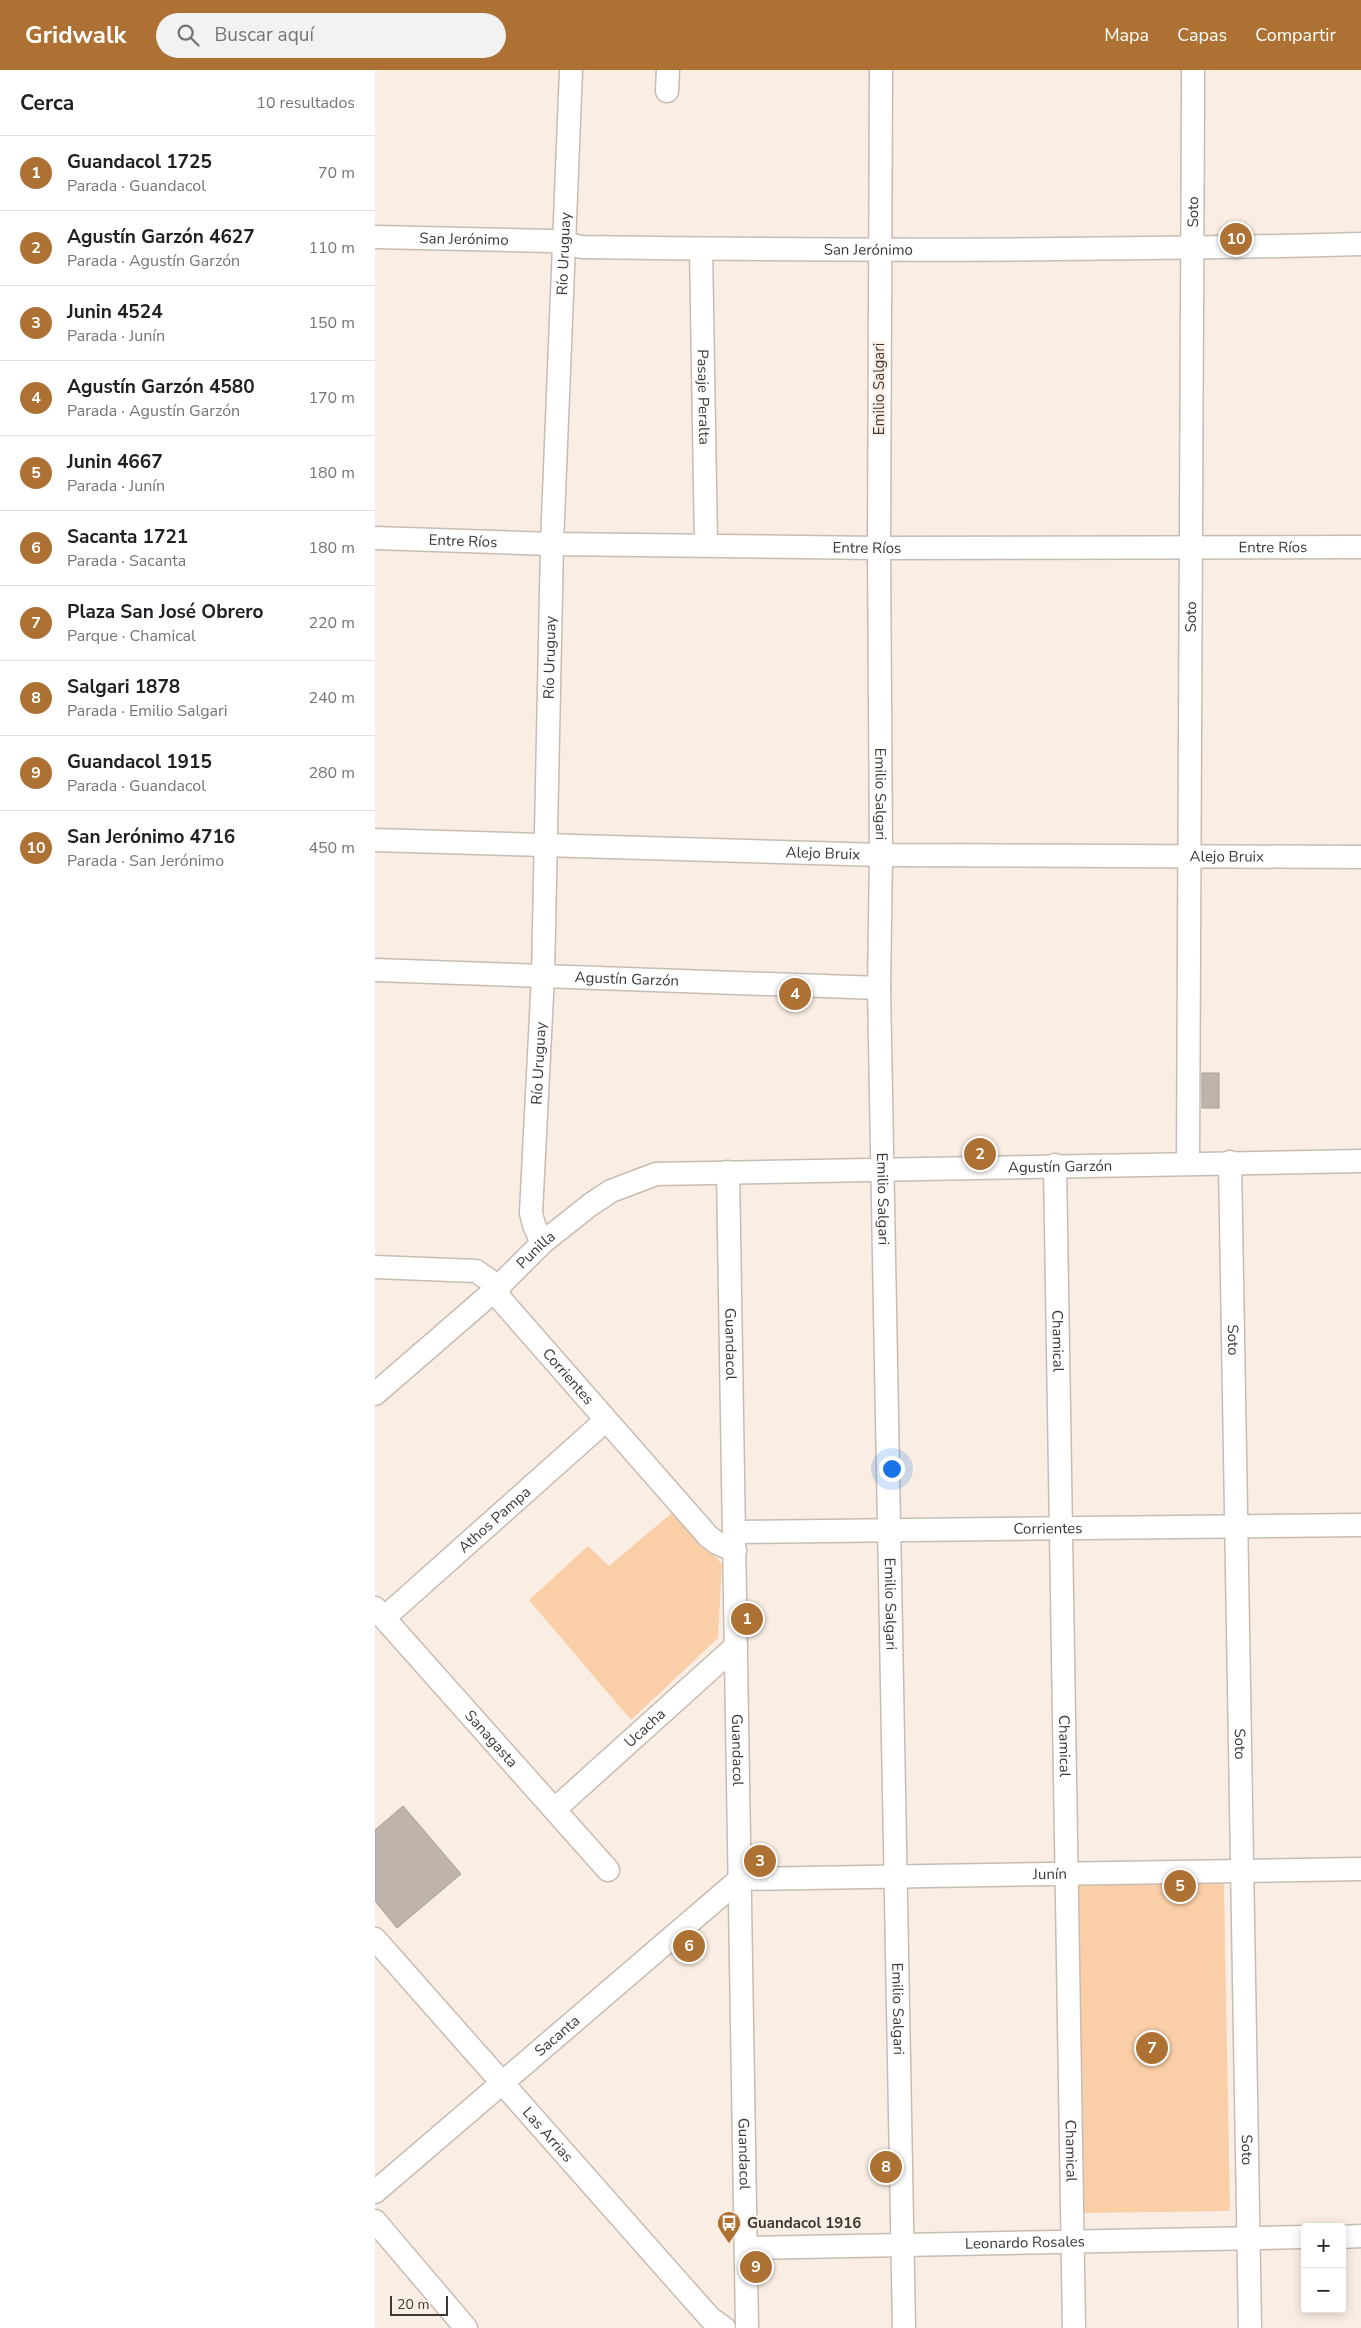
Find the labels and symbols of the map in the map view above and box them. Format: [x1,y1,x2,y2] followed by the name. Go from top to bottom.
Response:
[1183,196,1203,228] street label: Soto
[552,211,575,296] street label: Río Uruguay
[1220,220,1252,258] pin: 10
[419,228,509,250] street label: San Jerónimo
[824,239,913,260] street label: San Jerónimo
[869,343,889,435] street label: Emilio Salgari
[693,349,714,445] street label: Pasaje Peralta
[428,530,498,552] street label: Entre Ríos
[832,537,901,558] street label: Entre Ríos
[1238,537,1307,557] street label: Entre Ríos
[1181,601,1201,633] street label: Soto
[539,615,561,699] street label: Río Uruguay
[870,748,891,840] street label: Emilio Salgari
[785,842,860,864] street label: Alejo Bruix
[1190,846,1264,867] street label: Alejo Bruix
[574,967,679,991] street label: Agustín Garzón
[779,975,811,1013] pin: 4
[526,1021,551,1105] street label: Río Uruguay
[964,1135,996,1173] pin: 2
[872,1153,894,1245] street label: Emilio Salgari
[1008,1156,1112,1178] street label: Agustín Garzón
[512,1226,559,1273] street label: Punilla
[720,1308,741,1381] street label: Guandacol
[1047,1310,1068,1373] street label: Chamical
[1223,1324,1243,1356] street label: Soto
[538,1344,599,1409] street label: Corrientes
[879,1456,905,1482] your location
[454,1482,535,1557] street label: Athos Pampa
[1013,1518,1083,1539] street label: Corrientes
[880,1557,901,1650] street label: Emilio Salgari
[731,1600,763,1638] pin: 1
[620,1704,670,1752] street label: Ucacha
[460,1706,522,1772] street label: Sanagasta
[727,1714,748,1787] street label: Guandacol
[1054,1715,1075,1778] street label: Chamical
[1230,1728,1250,1760] street label: Soto
[744,1842,776,1880] pin: 3
[1032,1864,1067,1884] street label: Junín
[1164,1867,1196,1905] pin: 5
[673,1927,705,1965] pin: 6
[887,1962,909,2055] street label: Emilio Salgari
[530,2011,584,2061] street label: Sacanta
[1136,2029,1168,2067] pin: 7
[518,2103,578,2166] street label: Las Arrias
[734,2118,755,2191] street label: Guandacol
[1061,2120,1082,2183] street label: Chamical
[1237,2134,1257,2166] street label: Soto
[870,2148,902,2186] pin: 8
[716,2210,742,2244] bus stop icon: Guandacol 1916
[747,2213,861,2233] place label: Guandacol 1916
[965,2231,1085,2254] street label: Leonardo Rosales
[740,2248,772,2286] pin: 9
[390,2293,447,2316] scale bar

